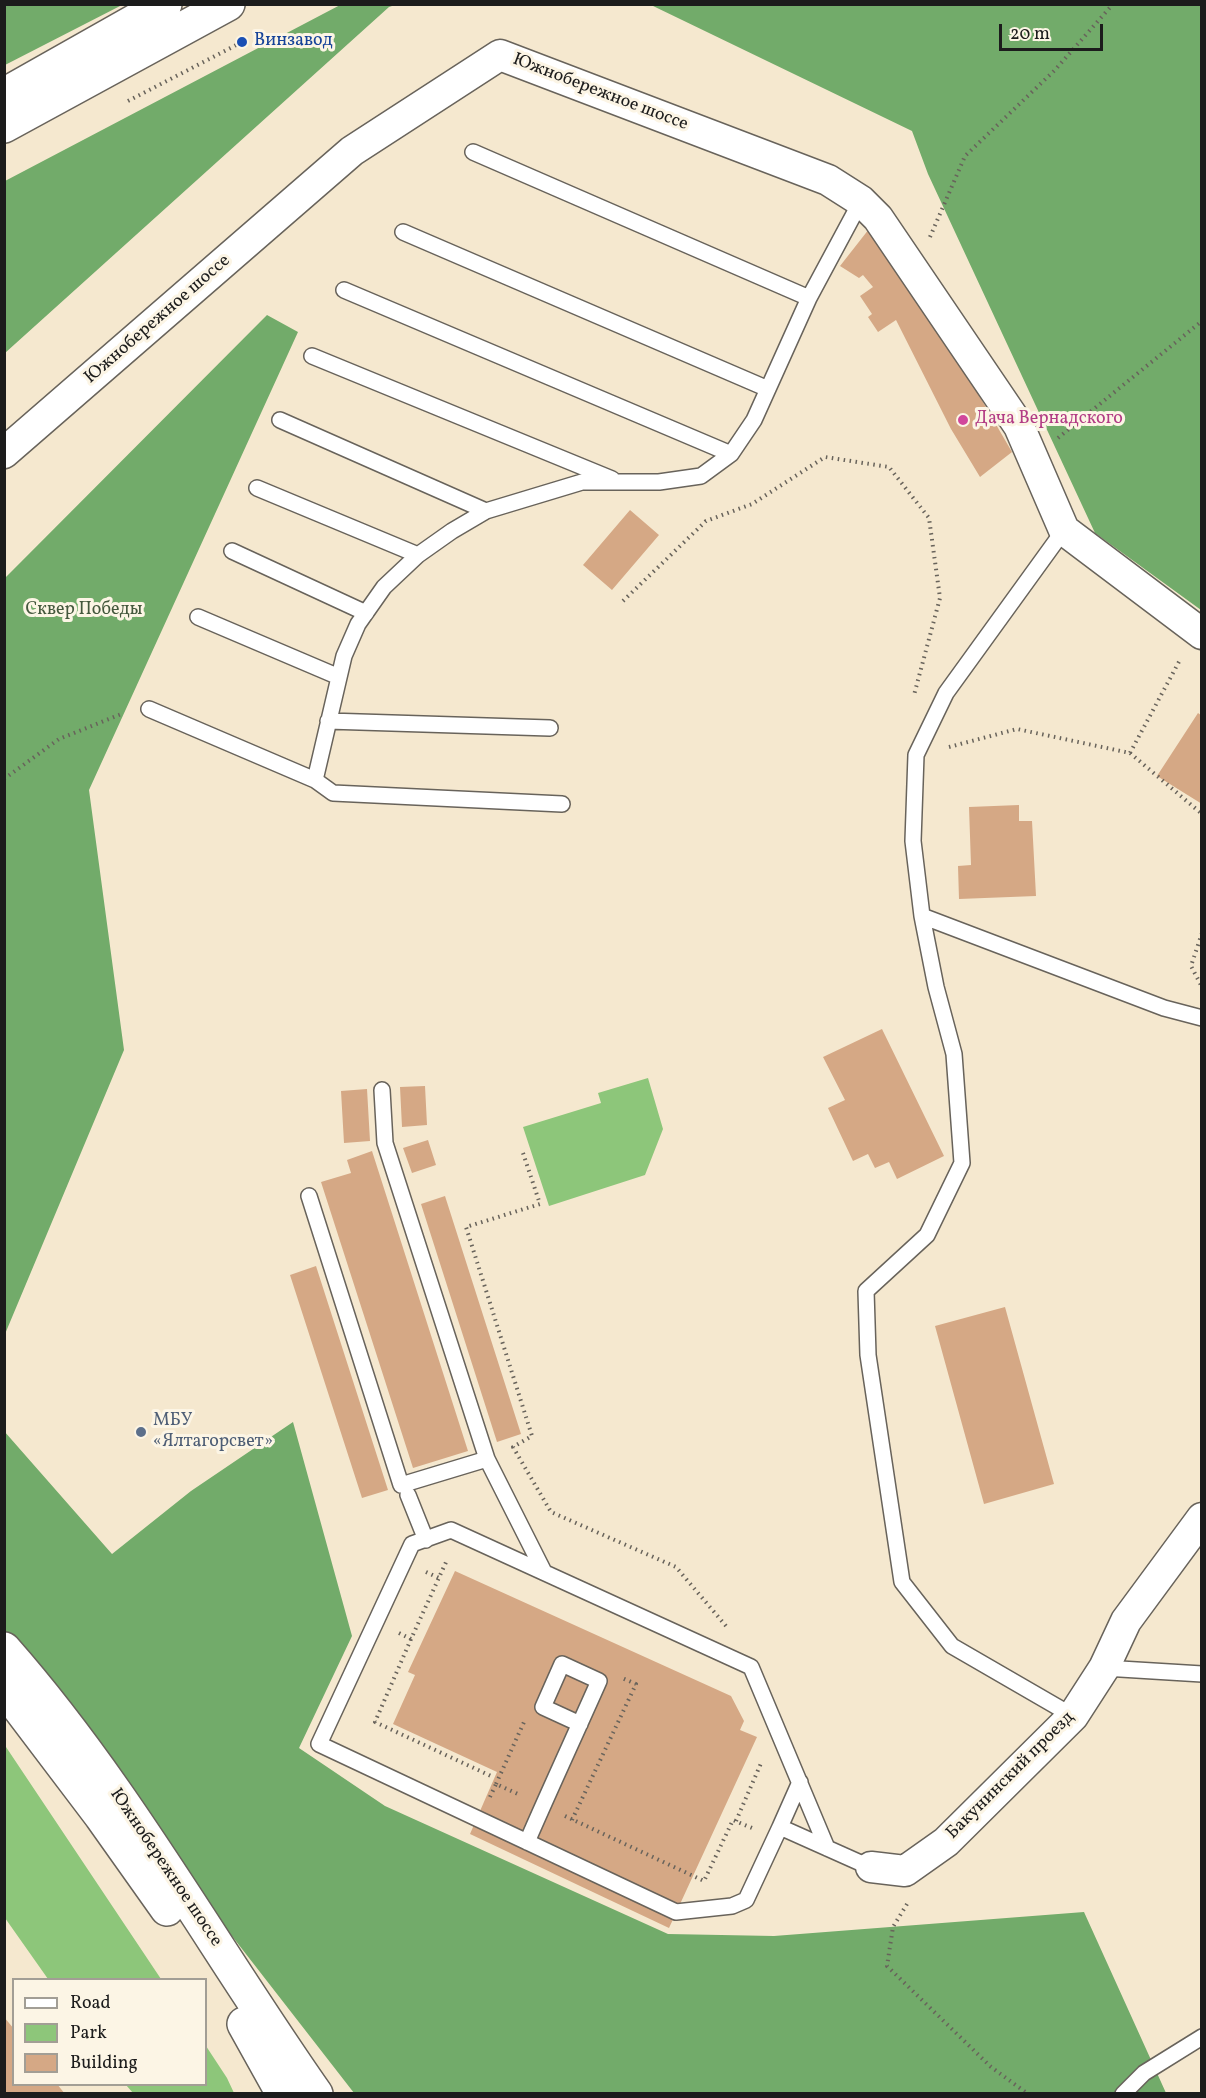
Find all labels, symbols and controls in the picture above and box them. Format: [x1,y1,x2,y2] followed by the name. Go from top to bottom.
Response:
[1002,12,1106,50] scale bar
[1010,22,1050,47] text: 20 m
[254,31,333,53] place label: Винзавод
[235,35,249,49] marker: Винзавод
[509,50,691,136] street label: Южнобережное шоссе
[81,251,235,389] street label: Южнобережное шоссе
[975,409,1123,431] place label: Дача Вернадского
[956,413,970,427] marker: Дача Вернадского
[26,600,142,622] park label: Сквер Победы
[153,1411,273,1454] place label: МБУ «Ялтагорсвет»
[134,1425,148,1439] marker: МБУ «Ялтагорсвет»
[942,1707,1080,1845] street label: Бакунинский проезд
[104,1785,226,1951] street label: Южнобережное шоссе
[12,1978,207,2086] legend
[70,1991,111,2016] text: Road
[70,2021,107,2046] text: Park
[70,2051,138,2076] text: Building

